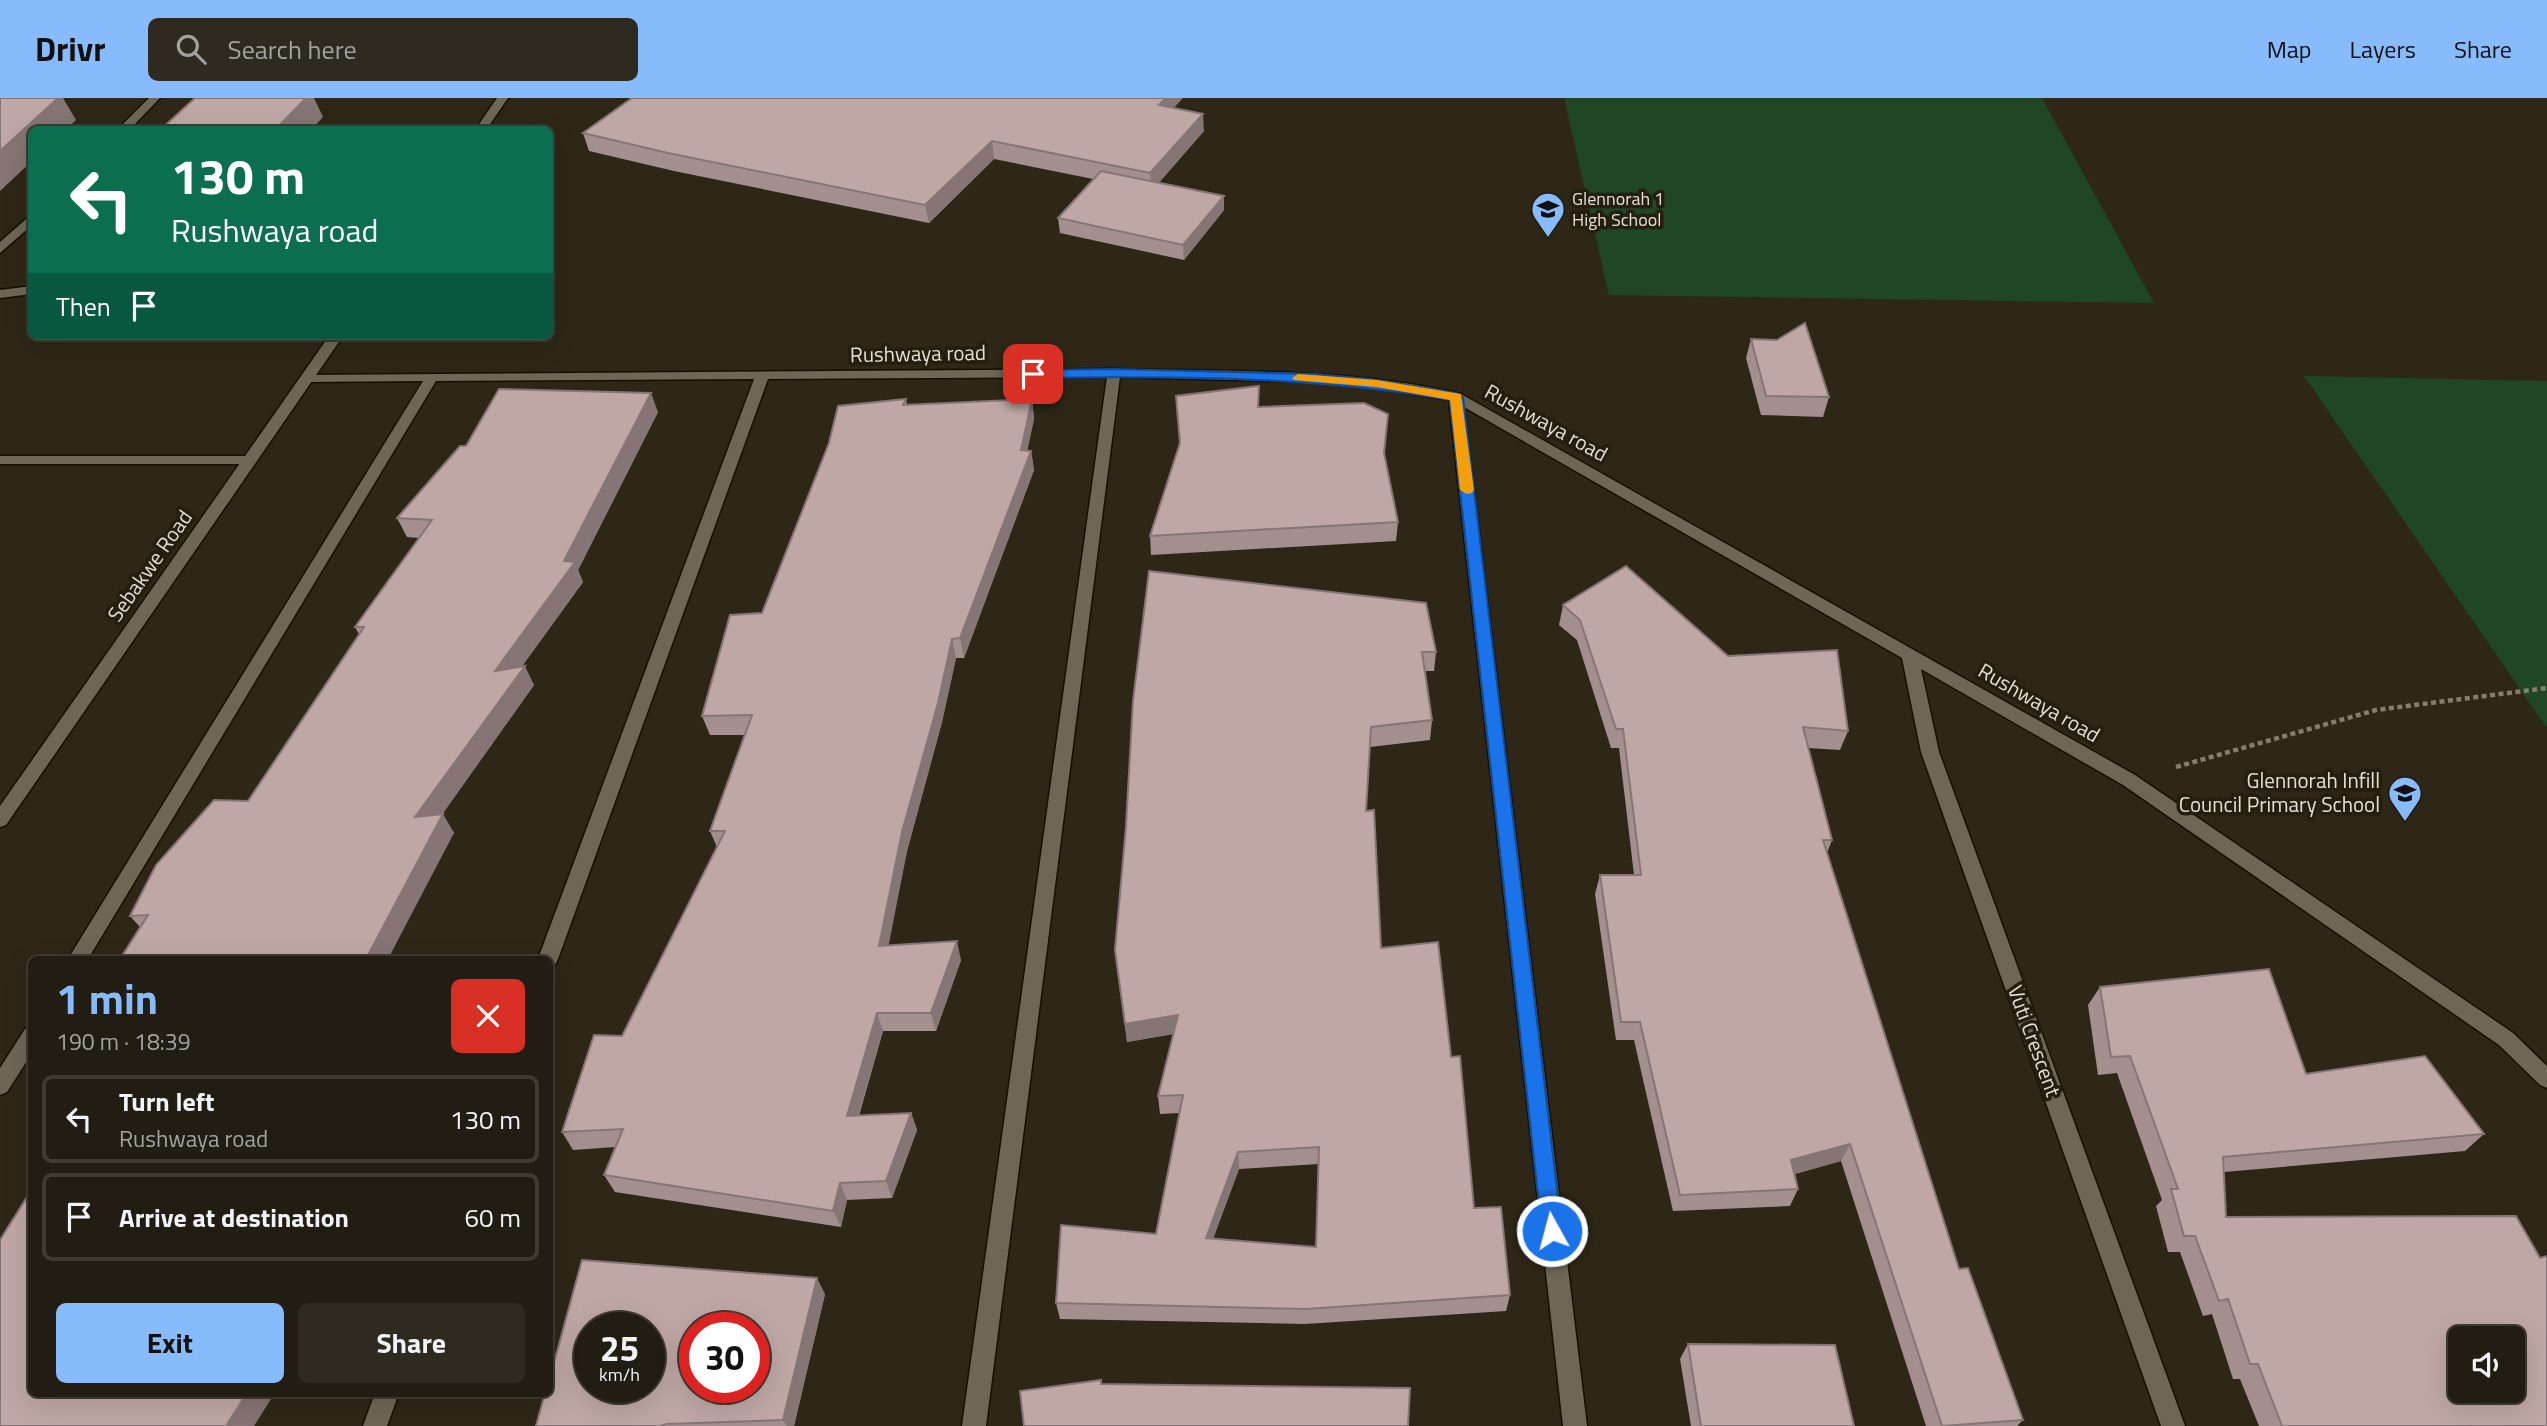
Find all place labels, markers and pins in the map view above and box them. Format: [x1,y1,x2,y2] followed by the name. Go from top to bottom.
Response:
[1572,185,1664,233] place label: Glennorah 1 High School
[1529,190,1567,239] school or university icon: Glennorah 1 High School
[1003,344,1063,404] pin
[2179,764,2380,820] place label: Glennorah Infill Council Primary School
[2386,774,2424,823] school or university icon: Glennorah Infill Council Primary School

